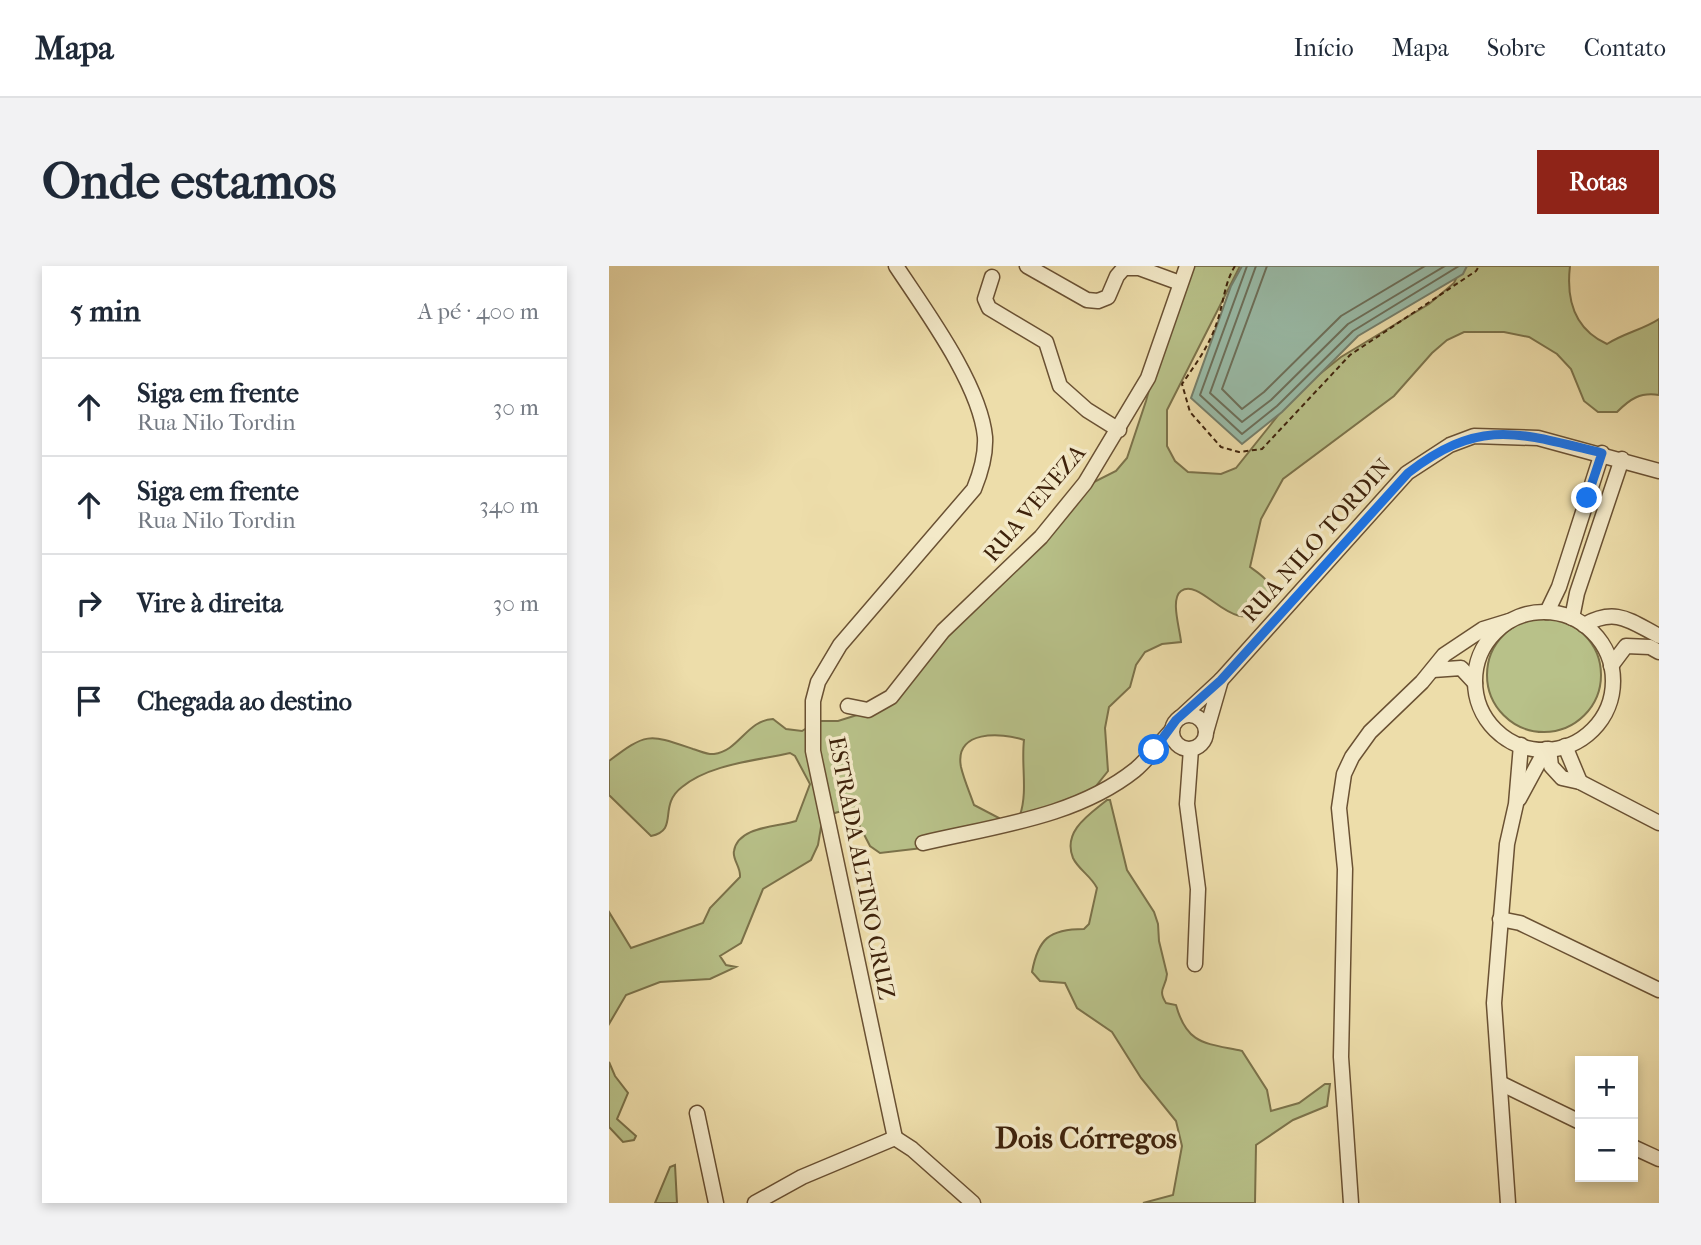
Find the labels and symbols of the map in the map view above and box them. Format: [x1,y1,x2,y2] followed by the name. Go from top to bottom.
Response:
[978,438,1092,567] street label: RUA VENEZA
[1236,453,1397,628] street label: RUA NILO TORDIN
[1571,482,1602,513] route end
[823,734,900,1002] street label: ESTRADA ALTINO CRUZ
[1138,734,1169,765] route start
[995,1121,1177,1156] district label: Dois Córregos

